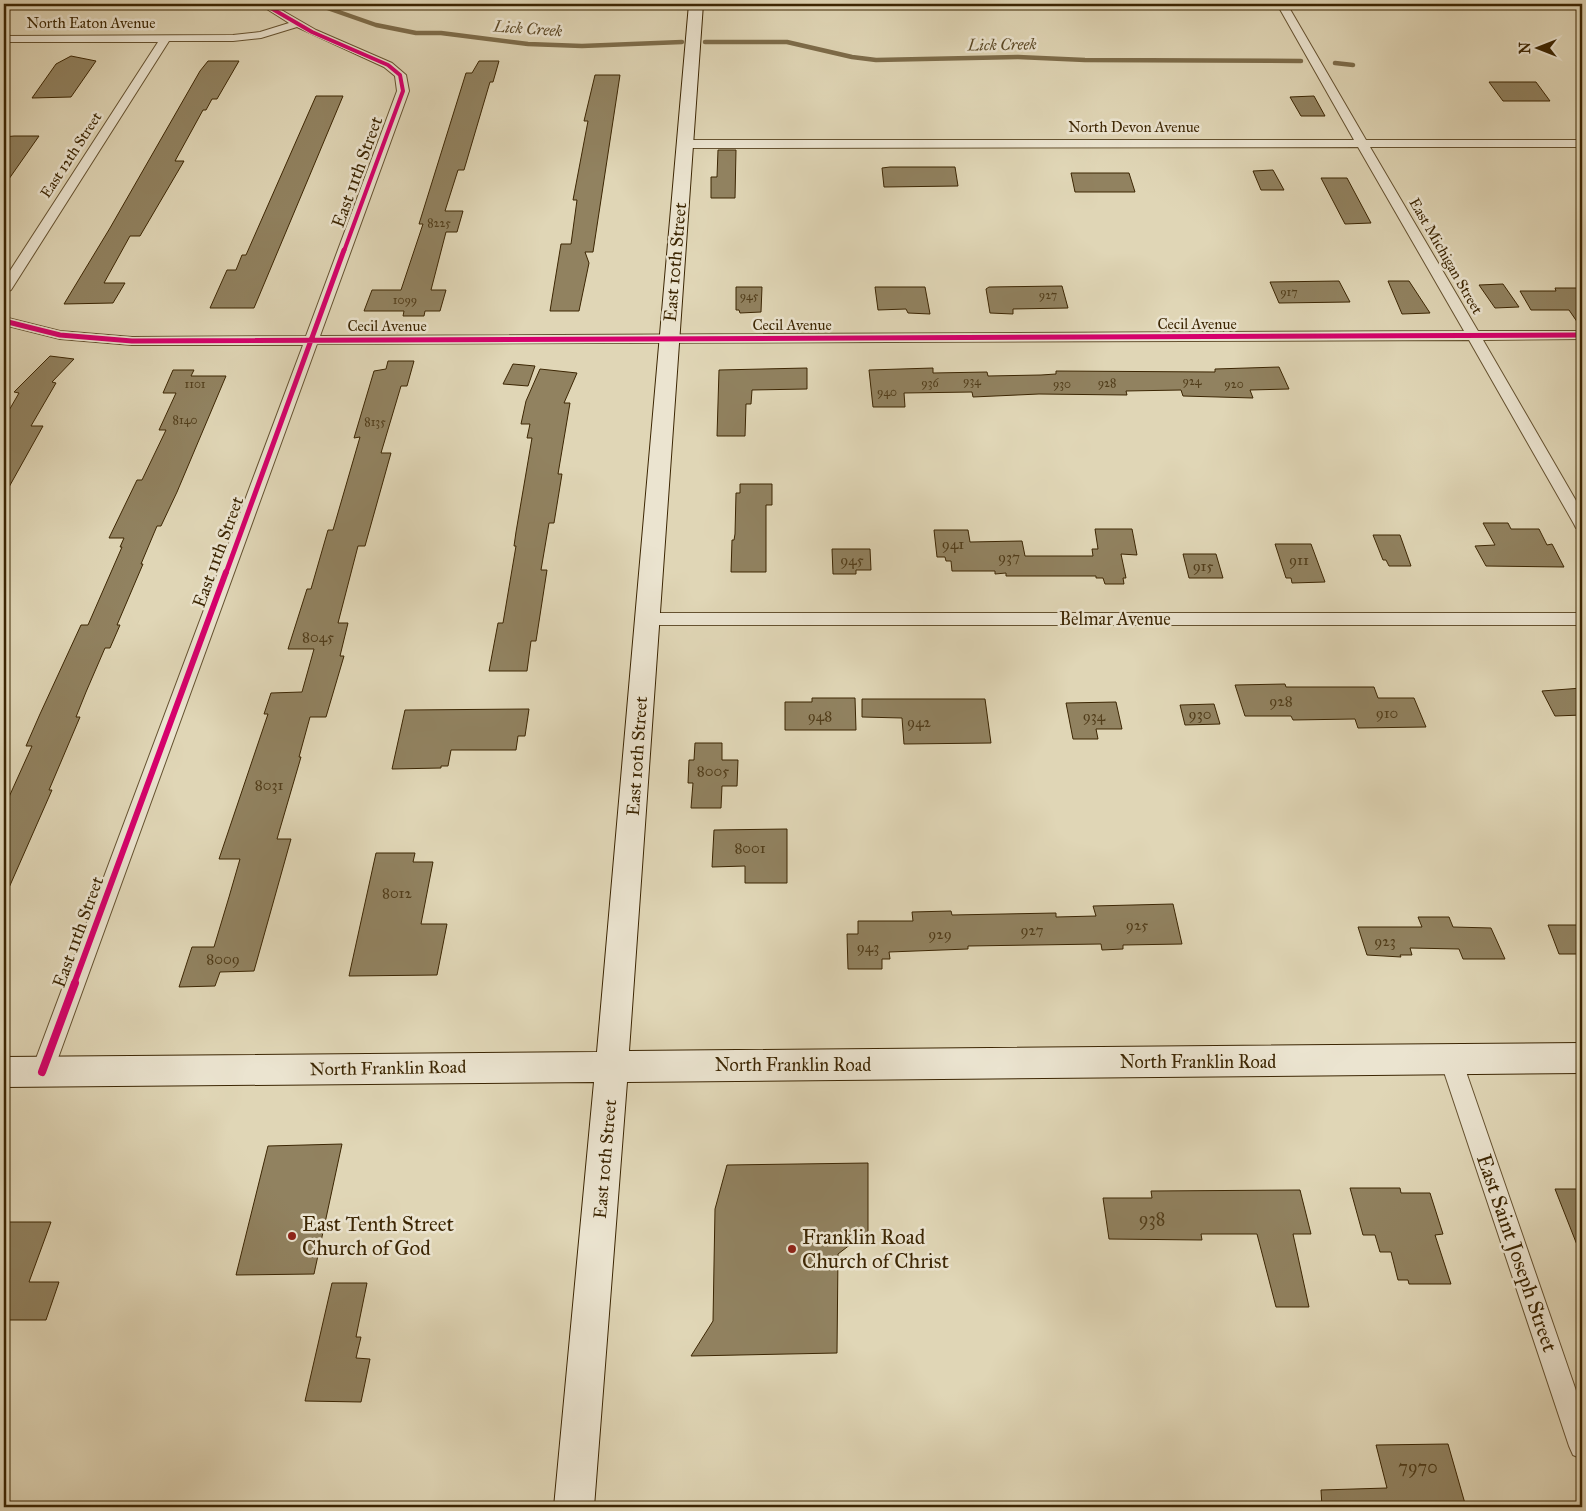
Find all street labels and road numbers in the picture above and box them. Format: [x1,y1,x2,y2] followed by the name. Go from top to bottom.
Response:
[26,14,156,32] street label: North Eaton Avenue
[37,108,106,201] street label: East 12th Street
[327,113,387,230] street label: East 11th Street
[1068,118,1200,136] street label: North Devon Avenue
[1405,195,1487,318] street label: East Michigan Street
[659,201,691,323] street label: East 10th Street
[1157,315,1237,333] street label: Cecil Avenue
[752,316,832,334] street label: Cecil Avenue
[347,317,427,335] street label: Cecil Avenue
[188,493,248,610] street label: East 11th Street
[1059,608,1171,630] street label: Belmar Avenue
[622,695,652,817] street label: East 10th Street
[48,873,108,990] street label: East 11th Street
[1120,1051,1276,1073] street label: North Franklin Road
[715,1054,871,1076] street label: North Franklin Road
[309,1056,467,1080] street label: North Franklin Road
[589,1098,621,1220] street label: East 10th Street
[1471,1151,1563,1356] street label: East Saint Joseph Street

